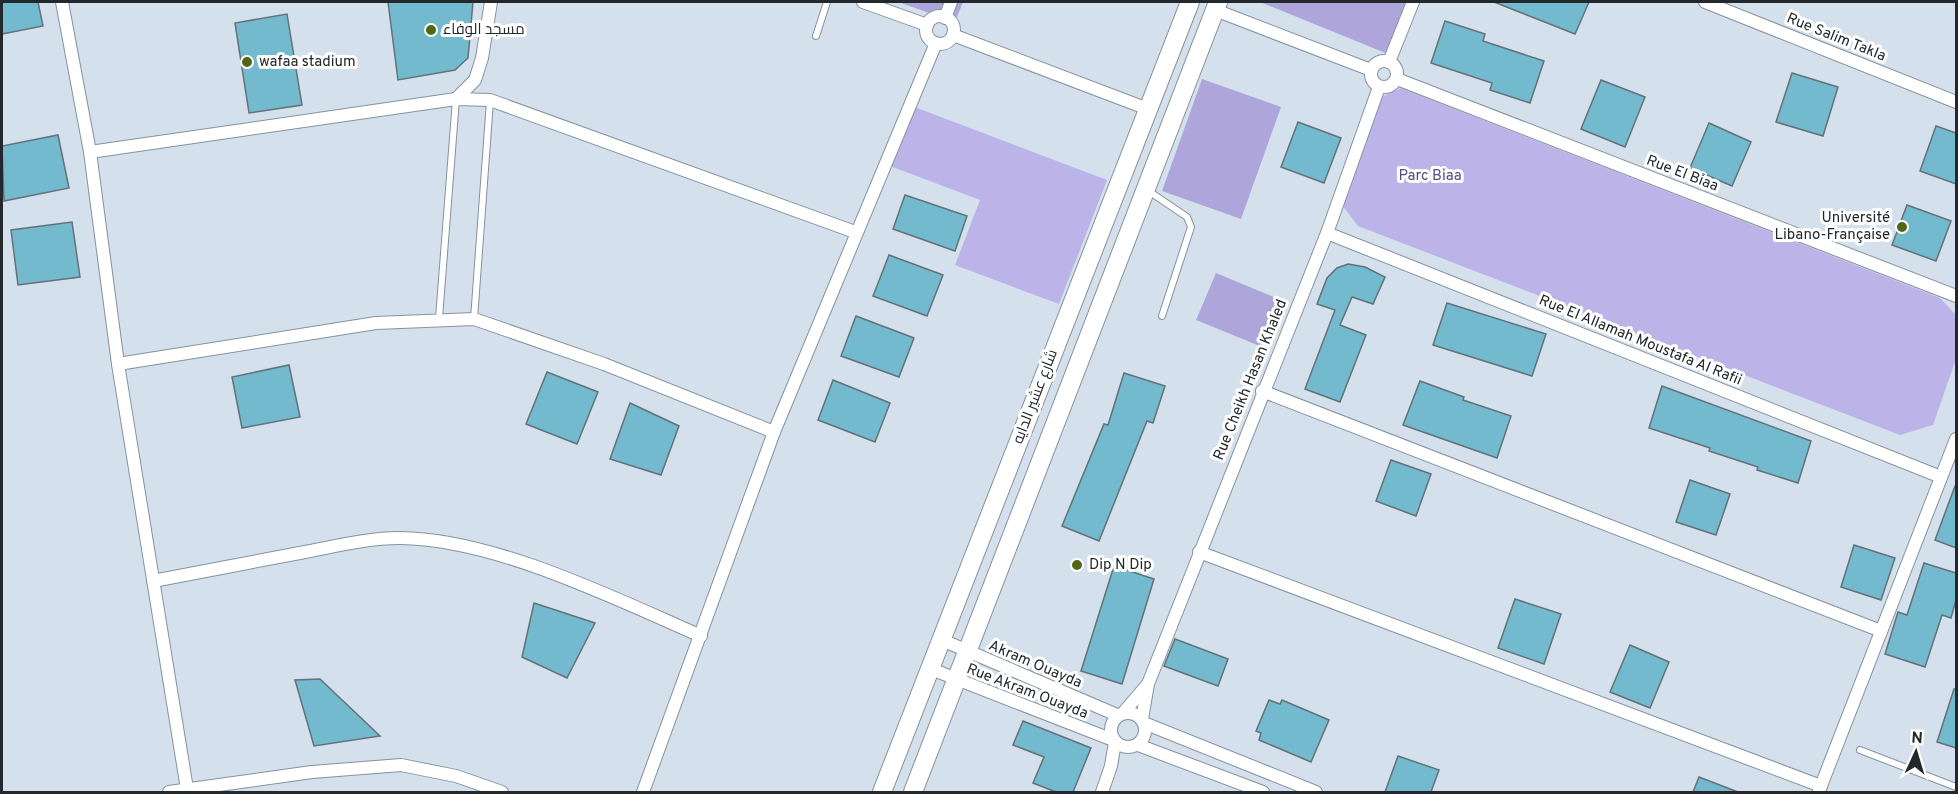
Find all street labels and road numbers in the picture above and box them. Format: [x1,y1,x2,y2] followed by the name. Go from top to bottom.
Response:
[1784,9,1888,67] street label: Rue Salim Takla
[1643,152,1721,196] street label: Rue El Biaa
[1536,291,1744,391] street label: Rue El Allamah Moustafa Al Rafii
[1210,297,1292,463] street label: Rue Cheikh Hasan Khaled
[1009,347,1063,447] street label: شارع عشير الدايه
[985,637,1085,693] street label: Akram Ouayda
[963,660,1091,724] street label: Rue Akram Ouayda

